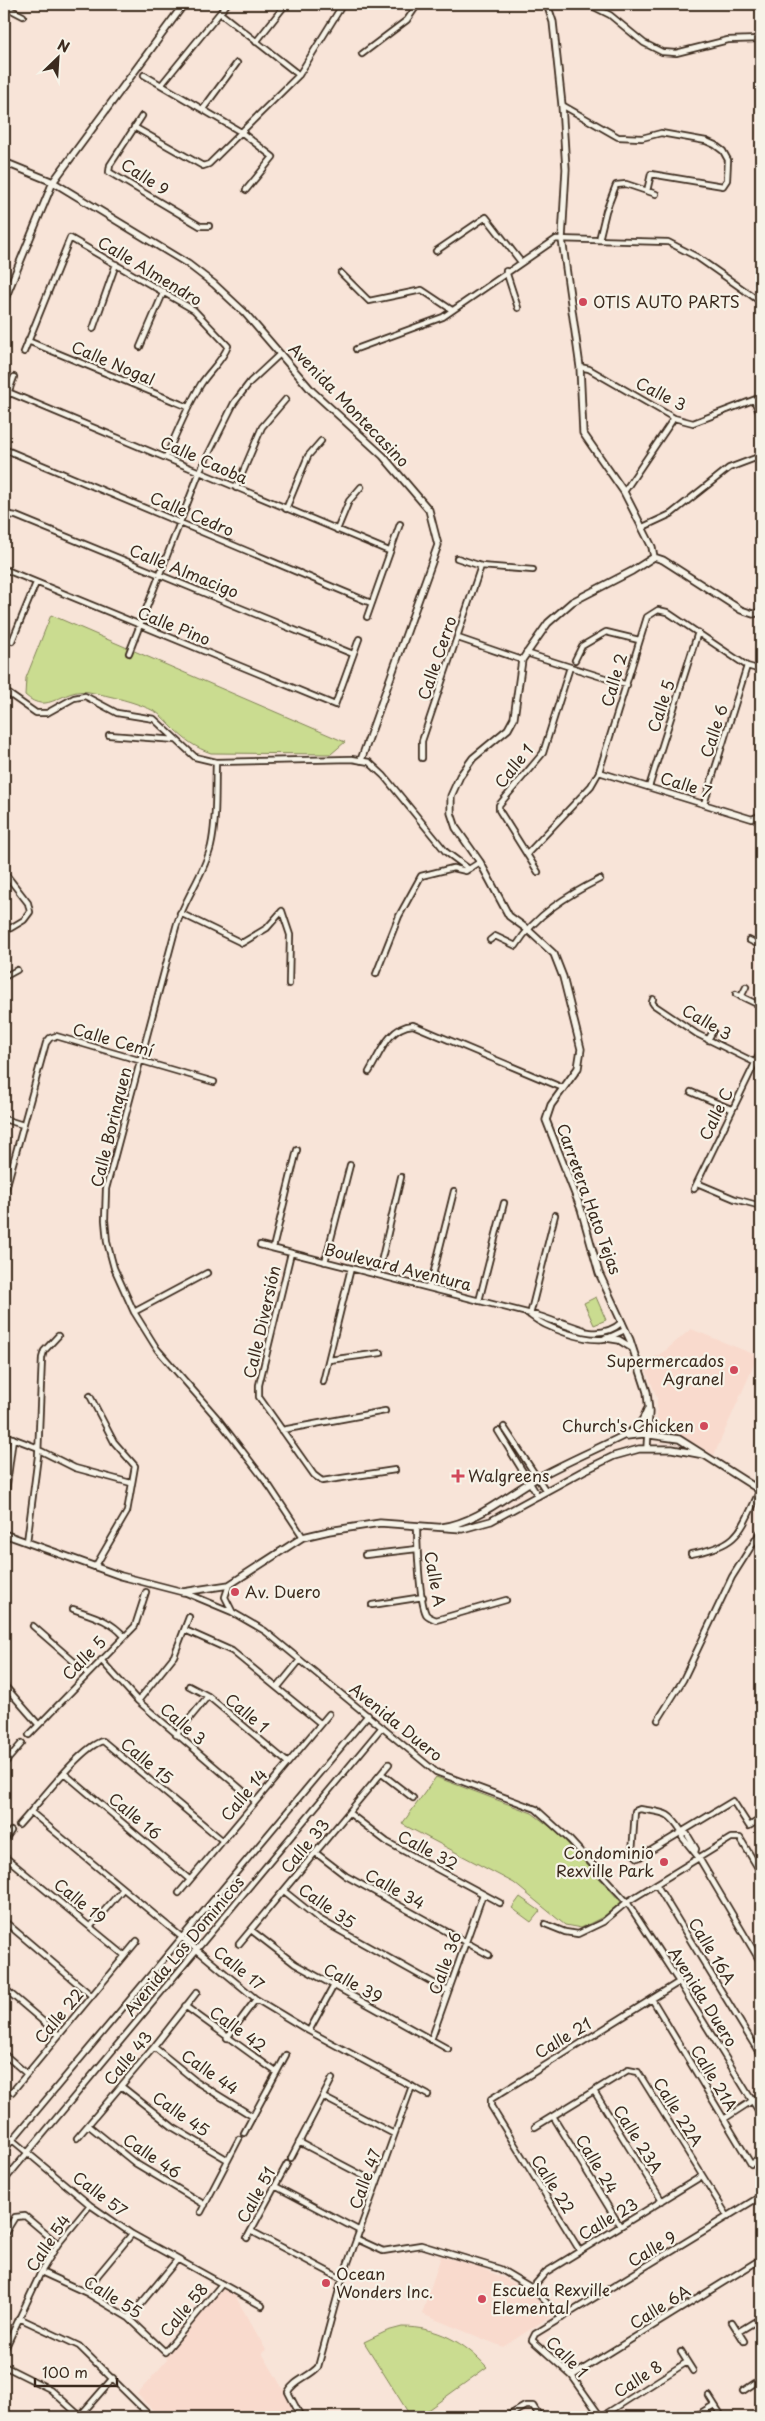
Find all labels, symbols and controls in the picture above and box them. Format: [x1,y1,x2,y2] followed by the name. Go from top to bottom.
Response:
[32,32,82,82] north arrow
[54,34,73,58] text: N
[117,152,174,201] street label: Calle 9
[94,229,207,311] street label: Calle Almendro
[593,289,740,313] place label: OTIS AUTO PARTS
[577,296,589,308] marker: OTIS AUTO PARTS
[68,334,159,390] street label: Calle Nogal
[284,337,416,472] street label: Avenida Montecasino
[632,370,691,416] street label: Calle 3
[157,429,252,489] street label: Calle Caoba
[147,485,238,542] street label: Calle Cedro
[126,537,243,603] street label: Calle Almacigo
[134,600,214,651] street label: Calle Pino
[410,612,462,703] street label: Calle Cerro
[594,650,632,709] street label: Calle 2
[640,676,680,735] street label: Calle 5
[693,701,733,760] street label: Calle 6
[488,738,538,793] street label: Calle 1
[658,765,715,803] street label: Calle 7
[678,997,737,1045] street label: Calle 3
[70,1016,157,1062] street label: Calle Cemí
[84,1064,137,1189] street label: Calle Borinquen
[692,1083,738,1144] street label: Calle C
[551,1120,628,1278] street label: Carretera Hato Tejas
[322,1236,475,1296] street label: Boulevard Aventura
[236,1263,286,1381] street label: Calle Diversión
[607,1348,724,1390] place label: Supermercados Agranel
[728,1364,740,1376] marker: Supermercados Agranel
[562,1413,694,1437] place label: Church's Chicken
[698,1420,710,1432] marker: Church's Chicken
[468,1463,549,1487] place label: Walgreens
[452,1470,464,1482] marker: Walgreens
[419,1549,453,1608] street label: Calle A
[245,1579,321,1603] place label: Av. Duero
[229,1586,241,1598] marker: Av. Duero
[56,1630,111,1685] street label: Calle 5
[345,1676,448,1766] street label: Avenida Duero
[221,1687,275,1738] street label: Calle 1
[155,1696,212,1750] street label: Calle 3
[116,1731,179,1789] street label: Calle 15
[214,1763,272,1826] street label: Calle 14
[104,1786,167,1844] street label: Calle 16
[274,1813,334,1878] street label: Calle 33
[394,1823,463,1875] street label: Calle 32
[556,1840,654,1882] place label: Condominio Rexville Park
[658,1856,670,1868] marker: Condominio Rexville Park
[361,1862,430,1914] street label: Calle 34
[117,1870,249,2021] street label: Avenida Los Dominicos
[49,1872,112,1929] street label: Calle 19
[294,1877,361,1934] street label: Calle 35
[683,1913,742,1988] street label: Calle 16A
[422,1928,467,1998] street label: Calle 36
[209,1939,271,1996] street label: Calle 17
[664,1942,744,2051] street label: Avenida Duero
[320,1956,387,2008] street label: Calle 39
[28,1983,88,2048] street label: Calle 22
[205,1999,272,2057] street label: Calle 42
[530,2011,595,2064] street label: Calle 21
[97,2025,157,2090] street label: Calle 43
[686,2040,744,2115] street label: Calle 21A
[177,2043,244,2100] street label: Calle 44
[648,2072,710,2151] street label: Calle 22A
[148,2085,215,2142] street label: Calle 45
[608,2100,670,2178] street label: Calle 23A
[119,2127,187,2184] street label: Calle 46
[571,2129,625,2198] street label: Calle 24
[342,2145,386,2212] street label: Calle 47
[526,2149,581,2218] street label: Calle 22
[230,2162,280,2227] street label: Calle 51
[68,2165,133,2222] street label: Calle 57
[573,2191,642,2245] street label: Calle 23
[19,2209,75,2276] street label: Calle 54
[623,2224,680,2272] street label: Calle 9
[336,2261,433,2303] place label: Ocean Wonders Inc.
[80,2269,147,2324] street label: Calle 55
[153,2277,213,2342] street label: Calle 58
[320,2277,332,2289] marker: Ocean Wonders Inc.
[492,2277,610,2319] place label: Escuela Rexville Elemental
[625,2278,694,2334] street label: Calle 6A
[476,2293,488,2305] marker: Escuela Rexville Elemental
[541,2330,594,2383] street label: Calle 1
[608,2354,666,2403] street label: Calle 8
[35,2356,118,2388] scale bar
[42,2360,88,2383] text: 100 m

